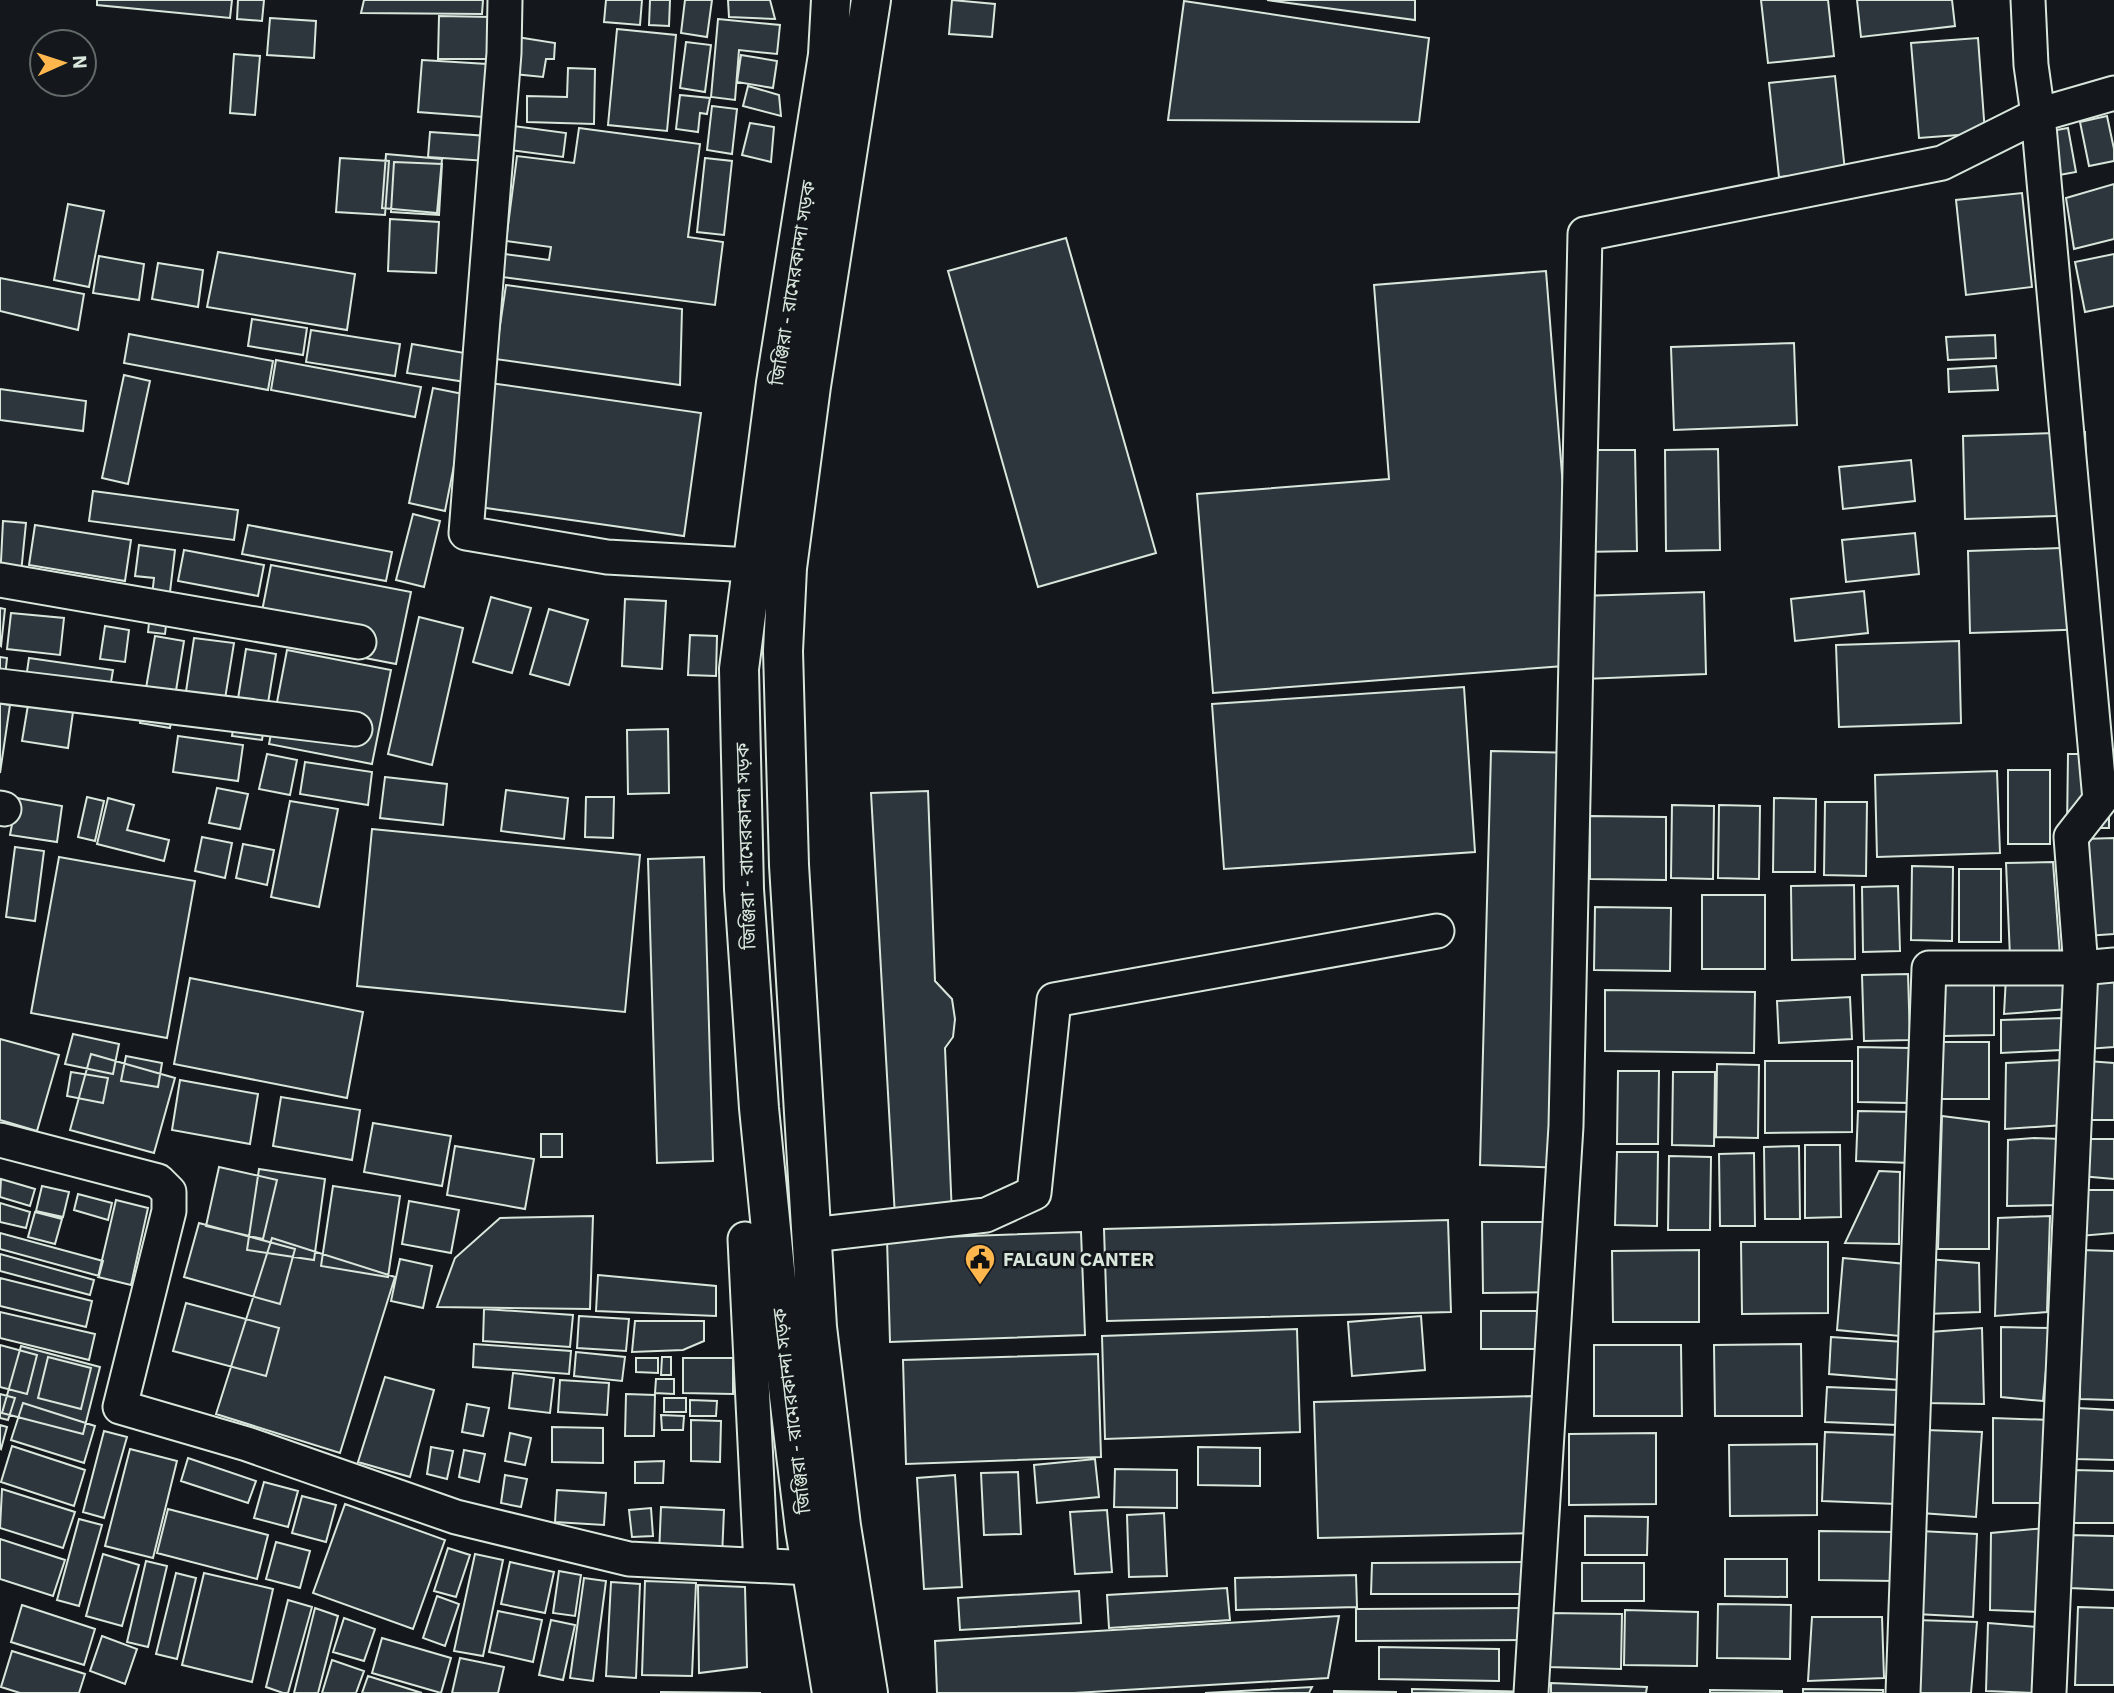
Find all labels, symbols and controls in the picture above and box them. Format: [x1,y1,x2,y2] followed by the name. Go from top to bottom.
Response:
[28,28,98,98] north arrow
[68,55,92,70] text: N
[764,178,820,388] street label: জিঞ্জিরা - রামেরকান্দা সড়ক
[729,742,761,951] street label: জিঞ্জিরা - রামেরকান্দা সড়ক
[963,1242,997,1286] public building icon: FALGUN CANTER
[1003,1247,1154,1271] place label: FALGUN CANTER
[766,1306,816,1516] street label: জিঞ্জিরা - রামেরকান্দা সড়ক

